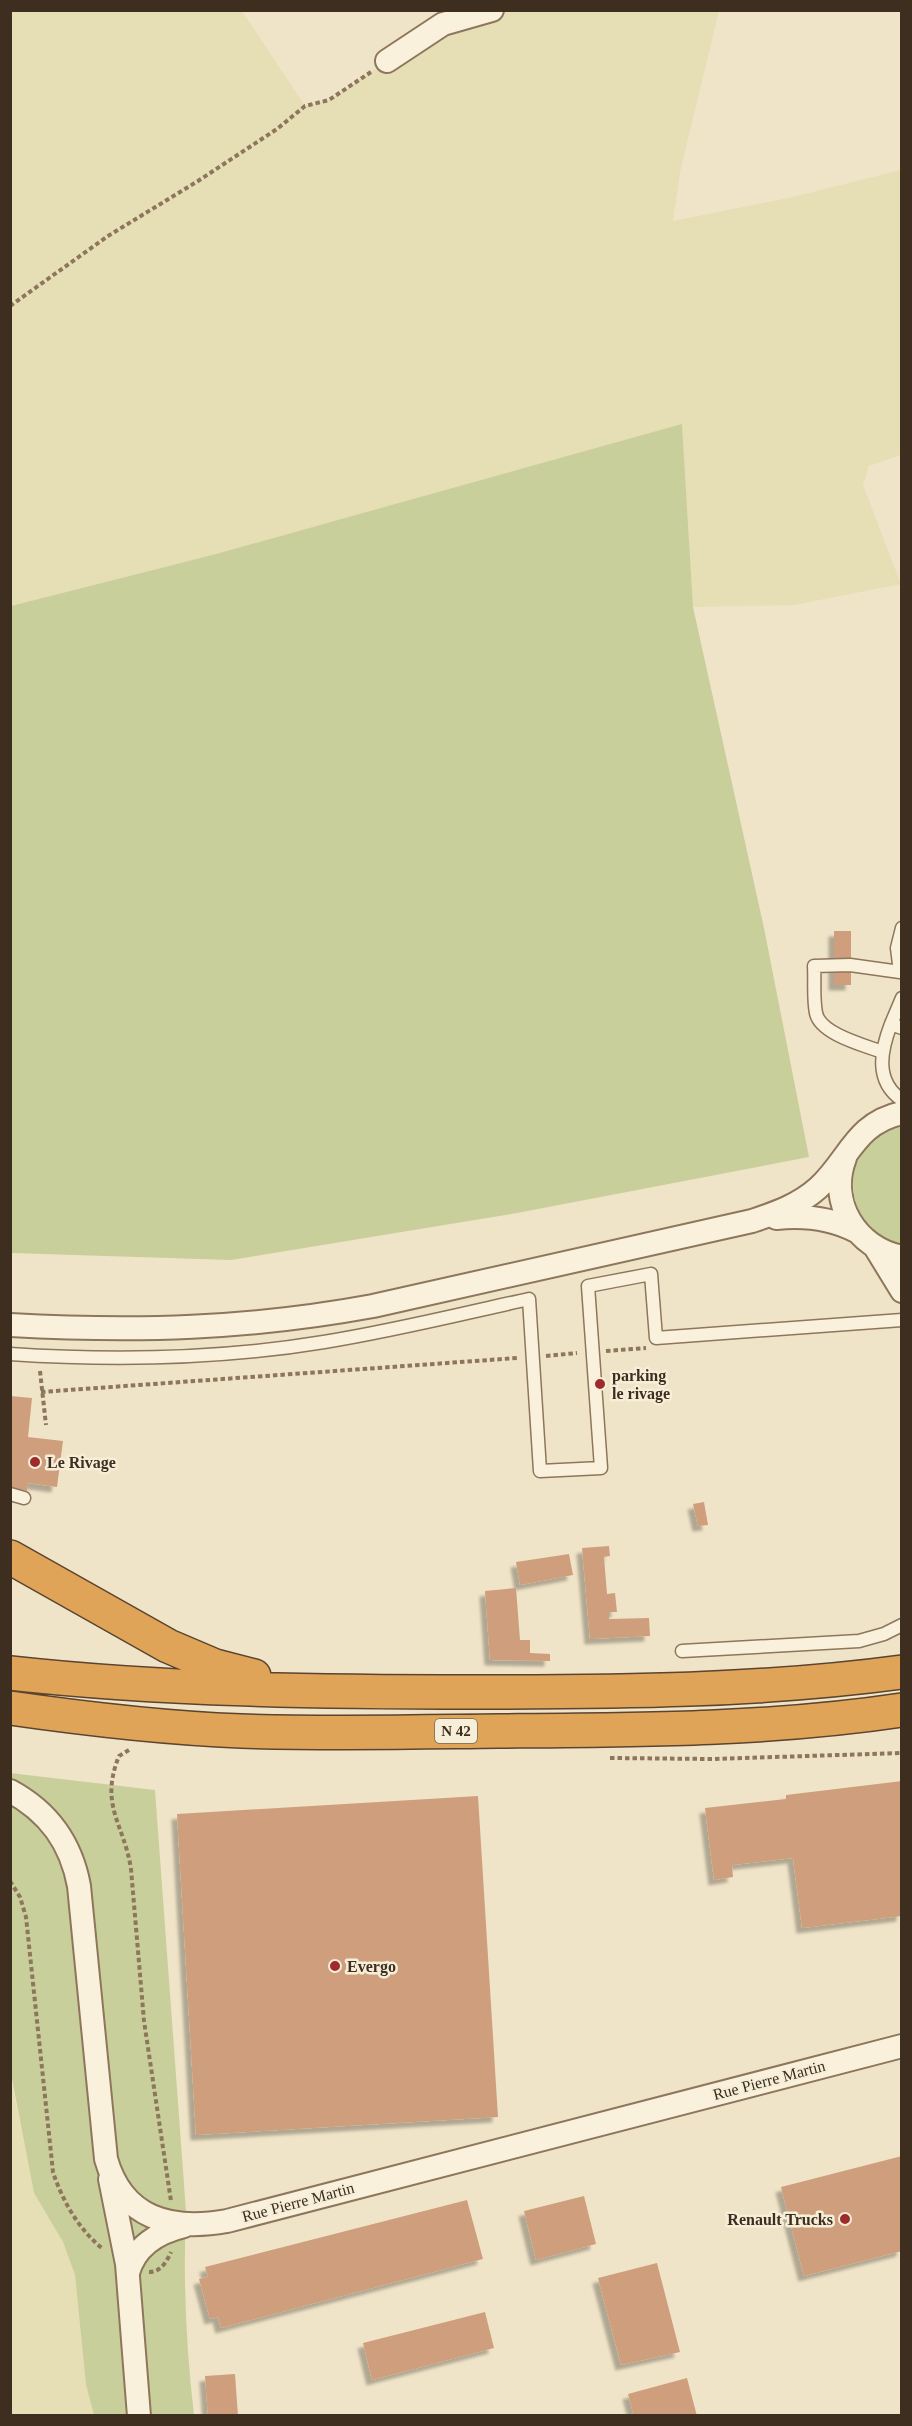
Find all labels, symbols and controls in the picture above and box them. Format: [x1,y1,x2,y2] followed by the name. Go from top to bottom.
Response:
[612,1367,670,1403] place label: parking le rivage
[593,1377,607,1391] marker: parking le rivage
[47,1454,116,1472] place label: Le Rivage
[28,1455,42,1469] marker: Le Rivage
[435,1719,477,1743] road number: N 42
[347,1958,396,1976] place label: Evergo
[328,1959,342,1973] marker: Evergo
[711,2057,827,2103] street label: Rue Pierre Martin
[240,2179,356,2225] street label: Rue Pierre Martin
[727,2211,833,2228] place label: Renault Trucks
[838,2212,852,2226] marker: Renault Trucks

